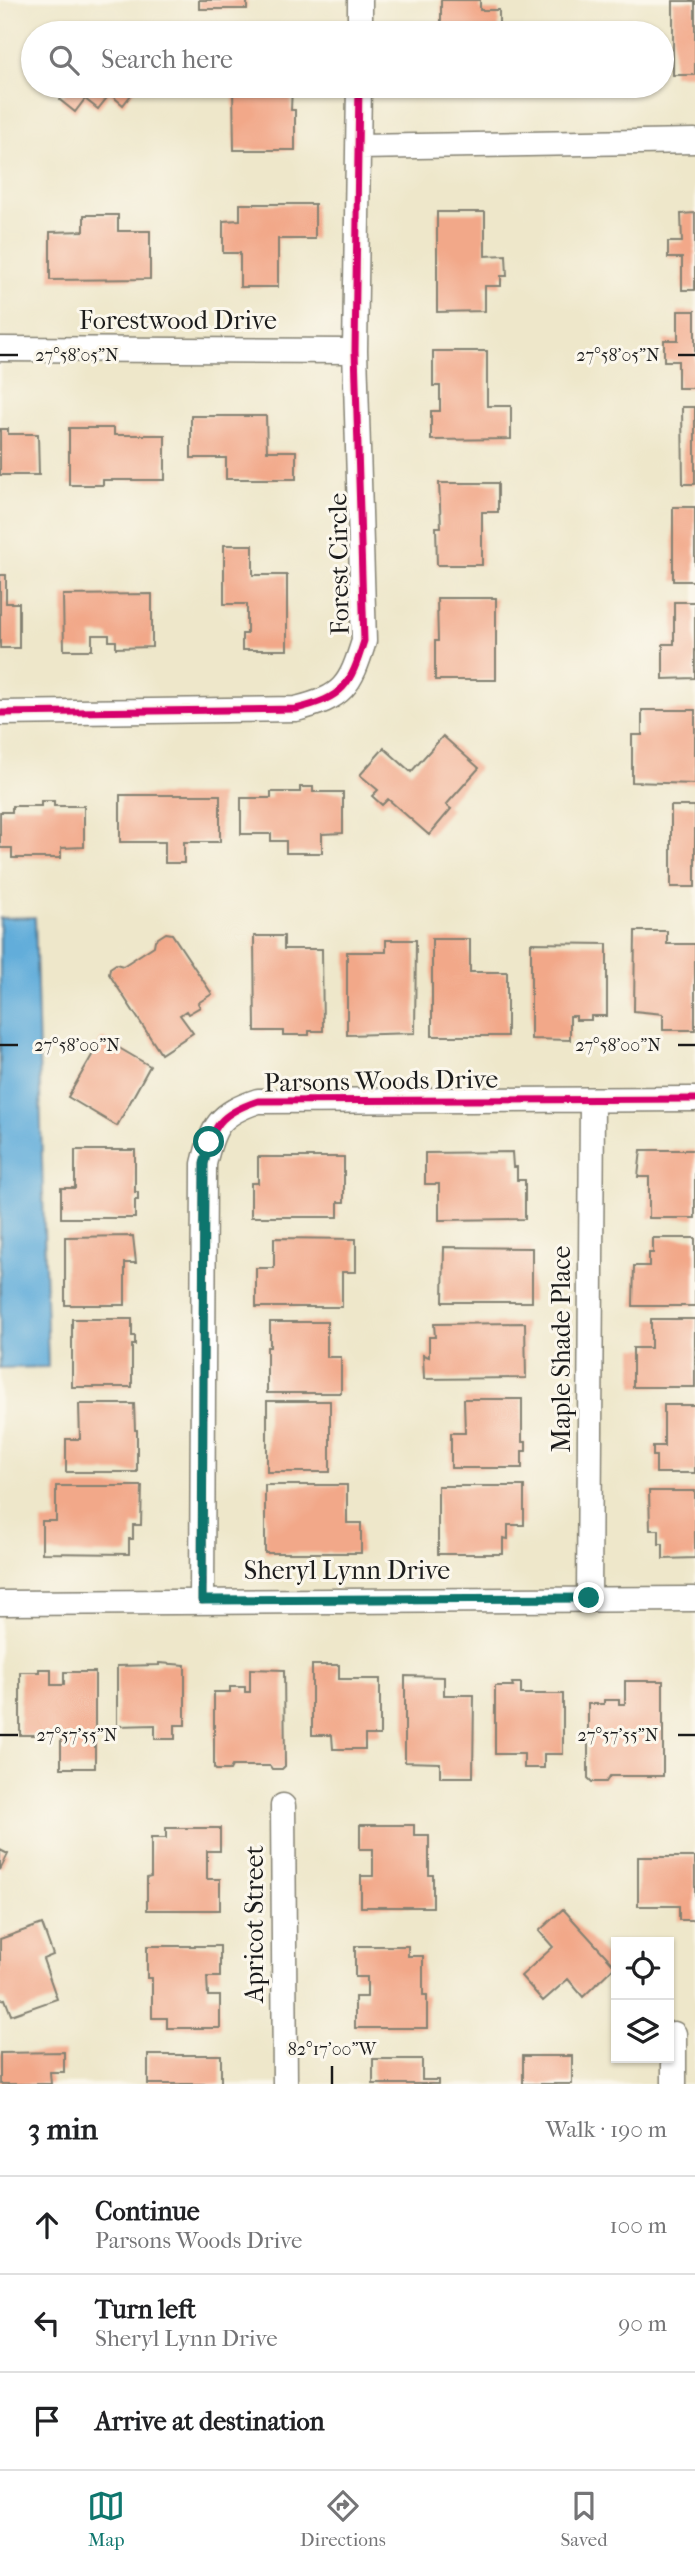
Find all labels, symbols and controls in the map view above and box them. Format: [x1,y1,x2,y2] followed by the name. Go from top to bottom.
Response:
[21,21,674,98] search box
[45,41,83,79] icon: search
[101,44,233,75] text: Search here
[79,305,277,336] street label: Forestwood Drive
[35,345,119,366] text: 27°58'05"N
[576,345,660,366] text: 27°58'05"N
[322,492,356,635] street label: Forest Circle
[34,1035,120,1056] text: 27°58'00"N
[575,1035,661,1056] text: 27°58'00"N
[264,1063,499,1099] street label: Parsons Woods Drive
[193,1126,224,1157] route start
[546,1245,577,1452] street label: Maple Shade Place
[244,1555,450,1586] street label: Sheryl Lynn Drive
[573,1582,604,1613] route end
[37,1725,118,1746] text: 27°57'55"N
[578,1725,659,1746] text: 27°57'55"N
[239,1845,270,2004] street label: Apricot Street
[611,1937,674,2063] map controls
[611,1937,674,2000] button: locate
[611,2000,674,2063] button: layers
[288,2039,378,2060] text: 82°17'00"W
[28,2112,98,2147] text: 3 min
[546,2116,667,2143] text: Walk · 190 m
[95,2196,200,2227] text: Continue
[28,2206,66,2244] icon: ahead
[609,2212,667,2239] text: 100 m
[95,2227,302,2254] text: Parsons Woods Drive
[95,2294,196,2325] text: Turn left
[28,2304,66,2342] icon: left
[618,2310,667,2337] text: 90 m
[95,2325,278,2352] text: Sheryl Lynn Drive
[28,2402,66,2440] icon: arrive
[95,2406,325,2437] text: Arrive at destination
[87,2487,125,2551] tab: Map
[300,2487,386,2551] tab: Directions
[560,2487,608,2551] tab: Saved

